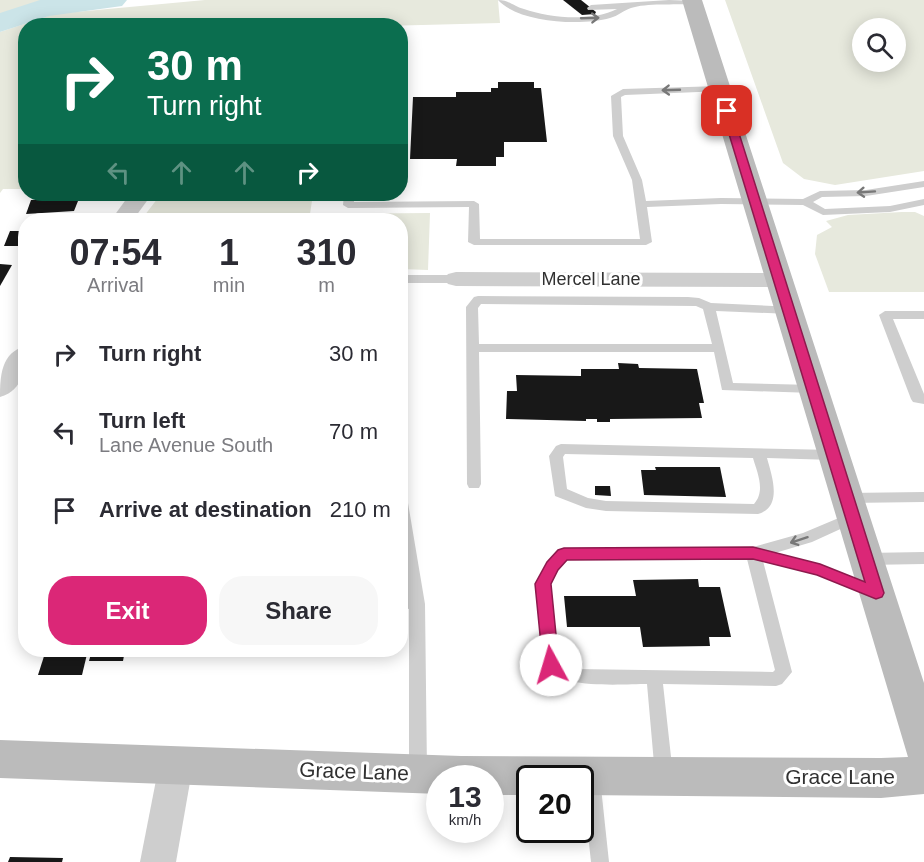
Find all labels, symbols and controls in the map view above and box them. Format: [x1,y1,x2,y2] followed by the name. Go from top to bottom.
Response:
[580,12,600,23] one-way arrow
[852,18,906,72] map controls
[852,18,906,72] button: search
[48,42,126,120] icon: right
[147,42,243,89] text: 30 m
[662,85,682,96] one-way arrow
[701,85,752,136] pin
[147,91,262,121] text: Turn right
[710,94,743,127] icon: arrive
[102,156,135,189] icon: left
[165,156,198,189] icon: ahead
[228,156,261,189] icon: ahead
[291,156,324,189] icon: right
[857,187,877,198] one-way arrow
[69,232,161,273] text: 07:54
[219,232,239,273] text: 1
[296,232,357,273] text: 310
[541,269,641,289] street label: Mercel Lane
[87,274,144,296] text: Arrival
[213,274,245,296] text: min
[318,274,335,296] text: m
[48,338,81,371] icon: right
[99,341,201,366] text: Turn right
[329,341,378,366] text: 30 m
[99,408,185,433] text: Turn left
[48,416,81,449] icon: left
[329,419,378,444] text: 70 m
[99,434,273,456] text: Lane Avenue South
[48,494,81,527] icon: arrive
[99,497,312,522] text: Arrive at destination
[330,497,391,522] text: 210 m
[790,535,809,546] one-way arrow
[48,576,207,645] button: Exit
[219,576,378,645] button: Share
[519,633,583,697] position arrow
[299,758,409,784] street label: Grace Lane
[516,765,594,843] speed limit sign: 20
[785,765,895,788] street label: Grace Lane
[448,780,482,813] text: 13
[449,811,481,828] text: km/h

